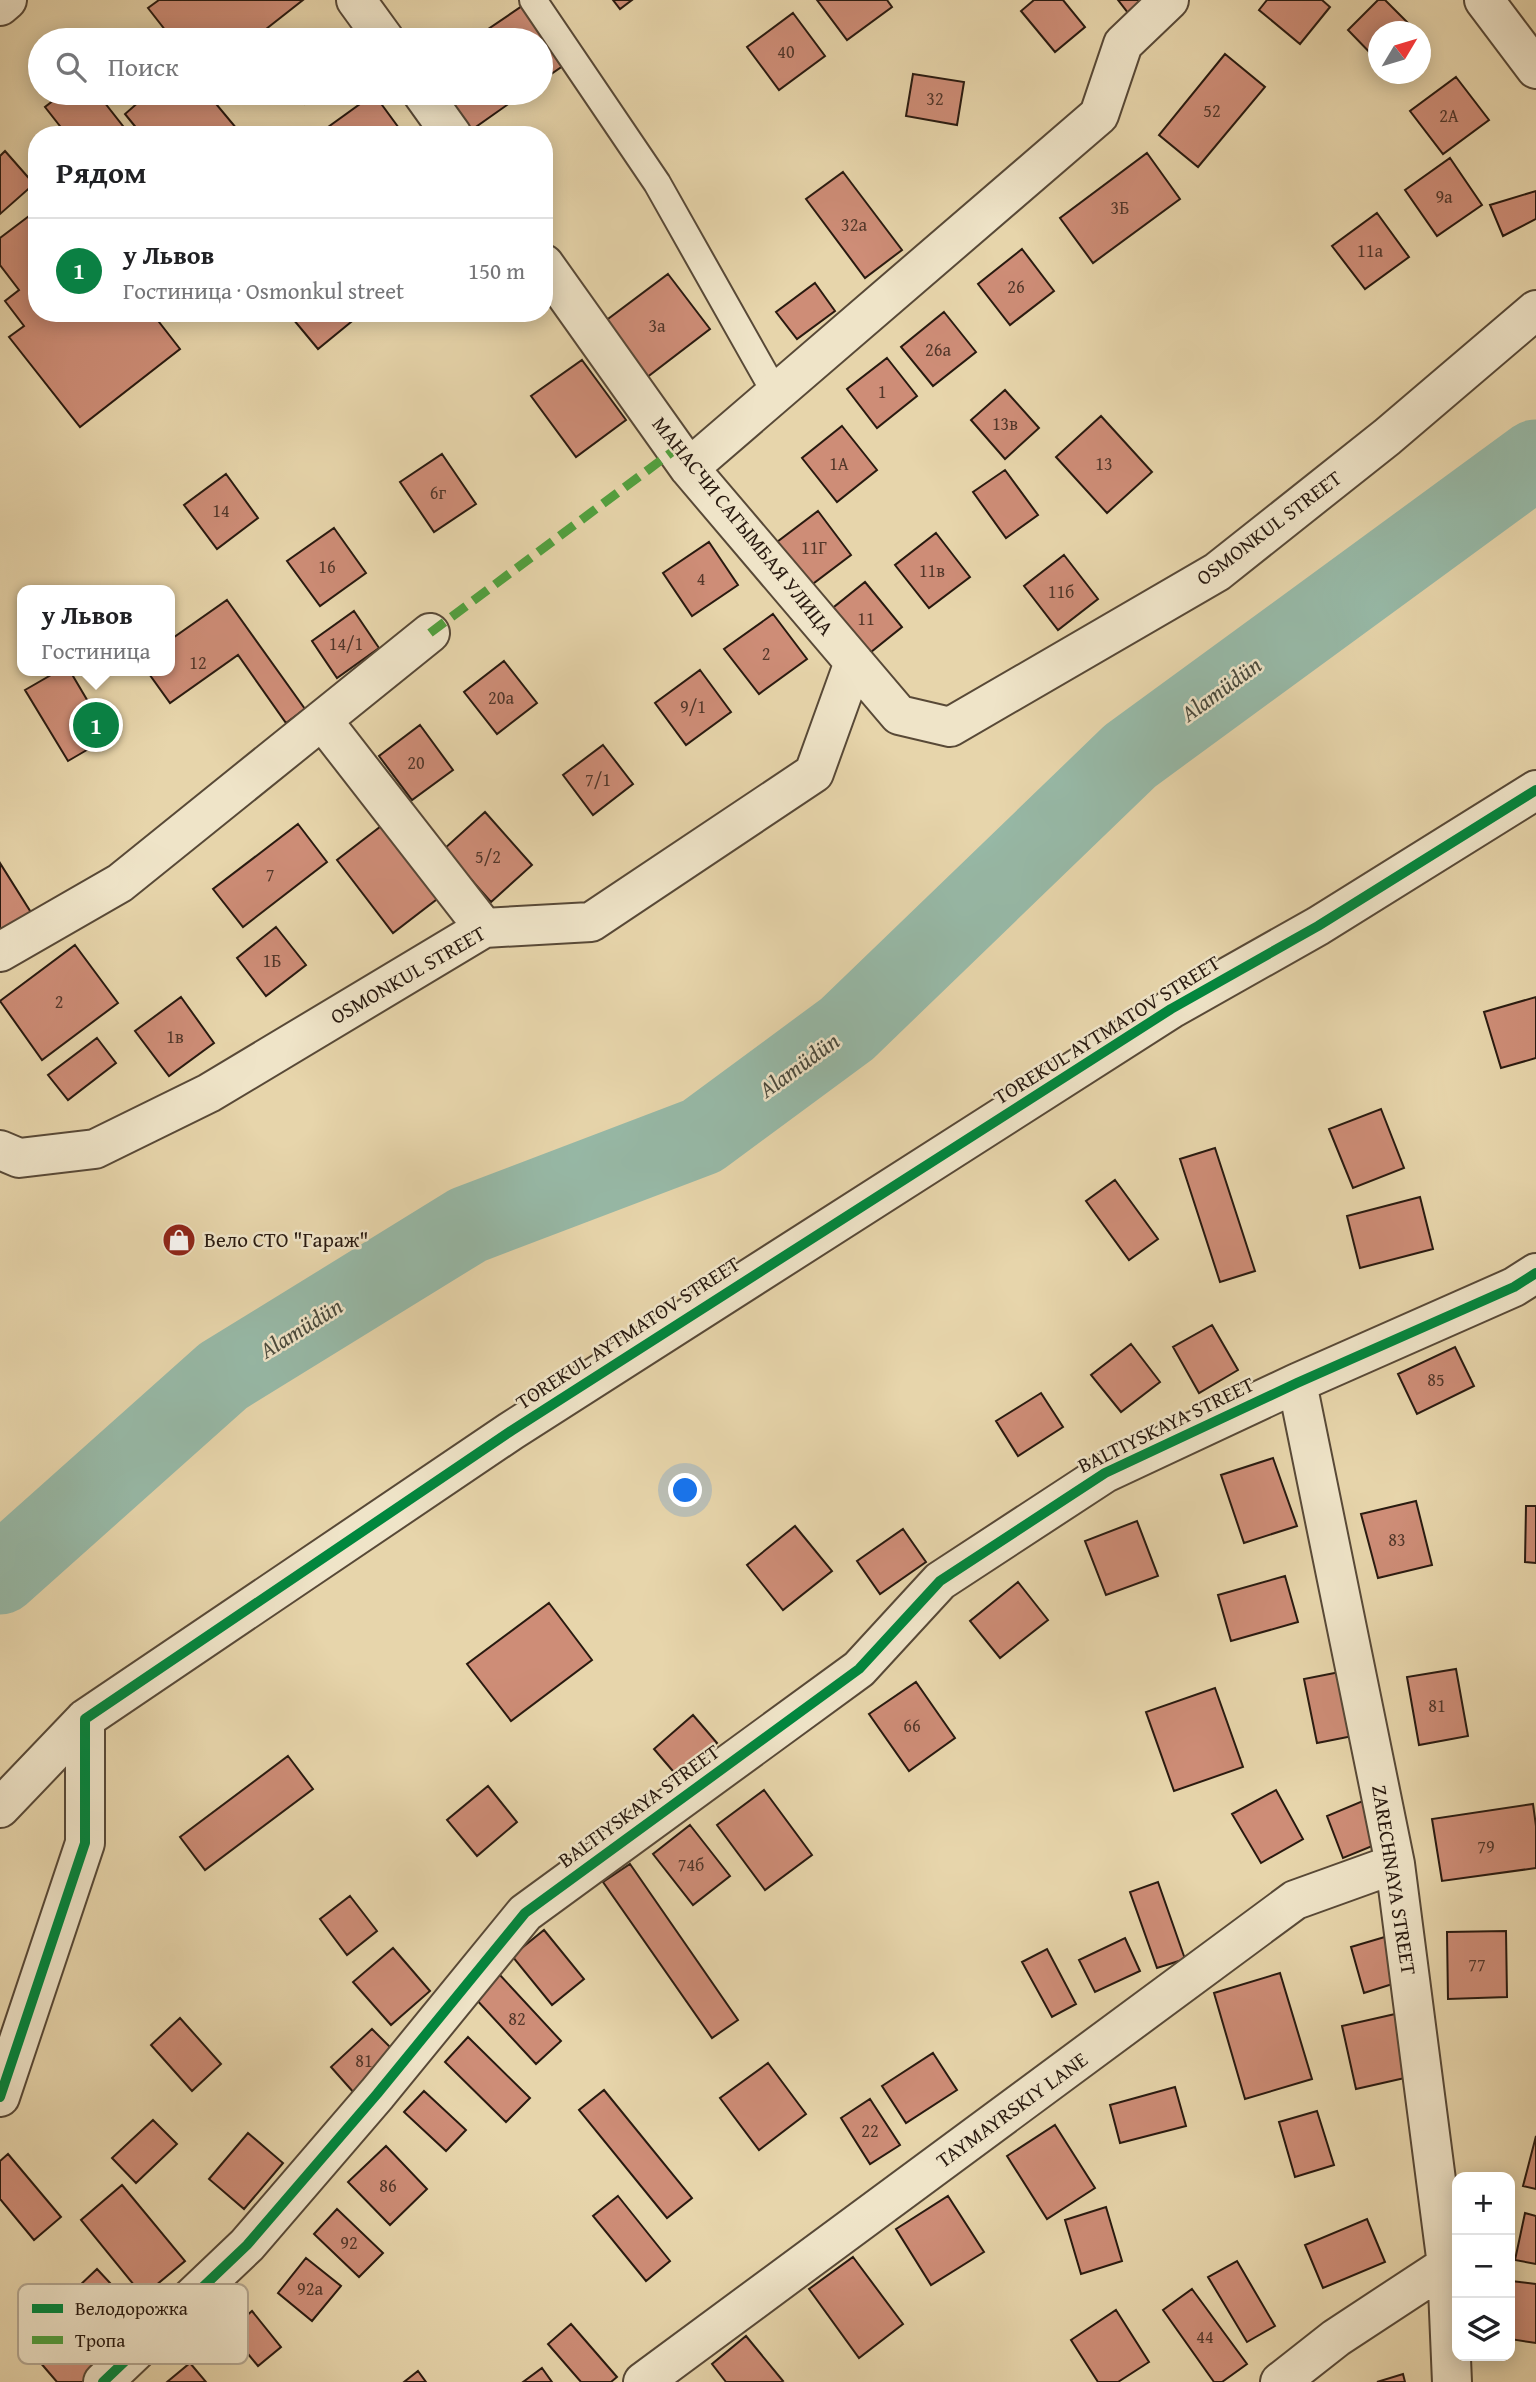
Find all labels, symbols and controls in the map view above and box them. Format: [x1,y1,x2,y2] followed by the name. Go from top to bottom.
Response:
[1368,21,1431,84] north arrow
[28,28,553,105] search box
[777,38,795,65] house number: 40
[108,47,179,86] text: Поиск
[52,48,90,86] icon: search
[926,85,944,112] house number: 32
[1203,97,1221,124] house number: 52
[1439,102,1459,129] house number: 2А
[56,150,147,194] text: Рядом
[1435,183,1453,210] house number: 9а
[1111,194,1129,221] house number: 3Б
[841,211,867,238] house number: 32а
[123,235,214,274] text: у Львов
[1357,237,1383,264] house number: 11а
[73,254,85,287] text: 1
[468,254,525,287] text: 150 m
[1007,273,1025,300] house number: 26
[123,274,404,307] text: Гостиница · Osmonkul street
[648,312,666,339] house number: 3а
[925,336,951,363] house number: 26а
[878,378,886,405] house number: 1
[645,409,842,642] street label: МАНАСЧИ САГЫМБАЯ УЛИЦА
[992,410,1018,437] house number: 13в
[829,450,849,477] house number: 1А
[1095,450,1113,477] house number: 13
[1190,462,1348,593] street label: OSMONKUL STREET
[430,479,447,506] house number: 6г
[212,497,230,524] house number: 14
[801,534,827,561] house number: 11Г
[318,553,336,580] house number: 16
[919,557,945,584] house number: 11в
[697,565,705,592] house number: 4
[1048,578,1074,605] house number: 11б
[17,585,175,676] popup
[42,595,133,634] text: у Львов
[857,605,875,632] house number: 11
[329,630,363,657] house number: 14/1
[42,634,150,667] text: Гостиница
[762,640,770,667] house number: 2
[1173,648,1268,730] water label: Alamüdün
[189,649,207,676] house number: 12
[488,684,514,711] house number: 20а
[680,693,706,720] house number: 9/1
[73,699,119,751] pin: 1
[407,749,425,776] house number: 20
[585,766,611,793] house number: 7/1
[475,843,501,870] house number: 5/2
[266,861,274,888] house number: 7
[324,917,491,1032] street label: OSMONKUL STREET
[263,947,281,974] house number: 1Б
[987,947,1226,1112] street label: TOREKUL AYTMATOV STREET
[55,988,63,1015] house number: 2
[166,1023,184,1050] house number: 1в
[751,1024,846,1106] water label: Alamüdün
[160,1221,198,1259] shop icon: Вело СТО "Гараж"
[204,1224,369,1255] place label: Вело СТО "Гараж"
[509,1248,746,1417] street label: TOREKUL AYTMATOV STREET
[252,1289,349,1367] water label: Alamüdün
[1427,1366,1445,1393] house number: 85
[1072,1368,1260,1481] street label: BALTIYSKAYA STREET
[668,1473,702,1507] your location
[1388,1526,1406,1553] house number: 83
[1428,1692,1446,1719] house number: 81
[903,1712,921,1739] house number: 66
[552,1736,726,1875] street label: BALTIYSKAYA STREET
[1364,1783,1425,1977] street label: ZARECHNAYA STREET
[1477,1833,1495,1860] house number: 79
[678,1851,704,1878] house number: 74б
[1468,1951,1486,1978] house number: 77
[508,2005,526,2032] house number: 82
[930,2044,1094,2175] street label: TAYMAYRSKIY LANE
[355,2047,373,2074] house number: 81
[861,2117,879,2144] house number: 22
[379,2172,397,2199] house number: 86
[1452,2172,1515,2361] map controls
[1452,2172,1515,2235] button: +
[340,2229,358,2256] house number: 92
[1452,2235,1515,2298] button: −
[297,2275,323,2302] house number: 92а
[18,2284,248,2364] legend
[75,2294,188,2322] text: Велодорожка
[1452,2298,1515,2361] button: layers
[1196,2323,1214,2350] house number: 44
[75,2326,125,2354] text: Тропа

